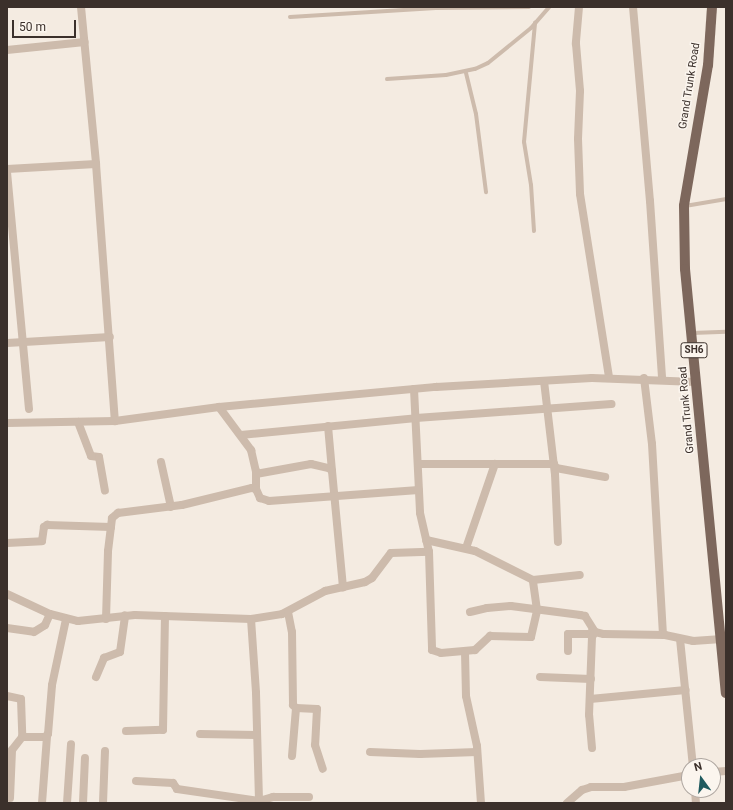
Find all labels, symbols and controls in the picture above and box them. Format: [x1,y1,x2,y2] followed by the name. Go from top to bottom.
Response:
[14,12,78,38] scale bar
[19,20,46,34] text: 50 m
[677,42,703,130] street label: Grand Trunk Road
[680,342,708,358] road number: SH6
[677,366,697,454] street label: Grand Trunk Road
[681,758,721,798] north arrow
[693,760,703,774] text: N

